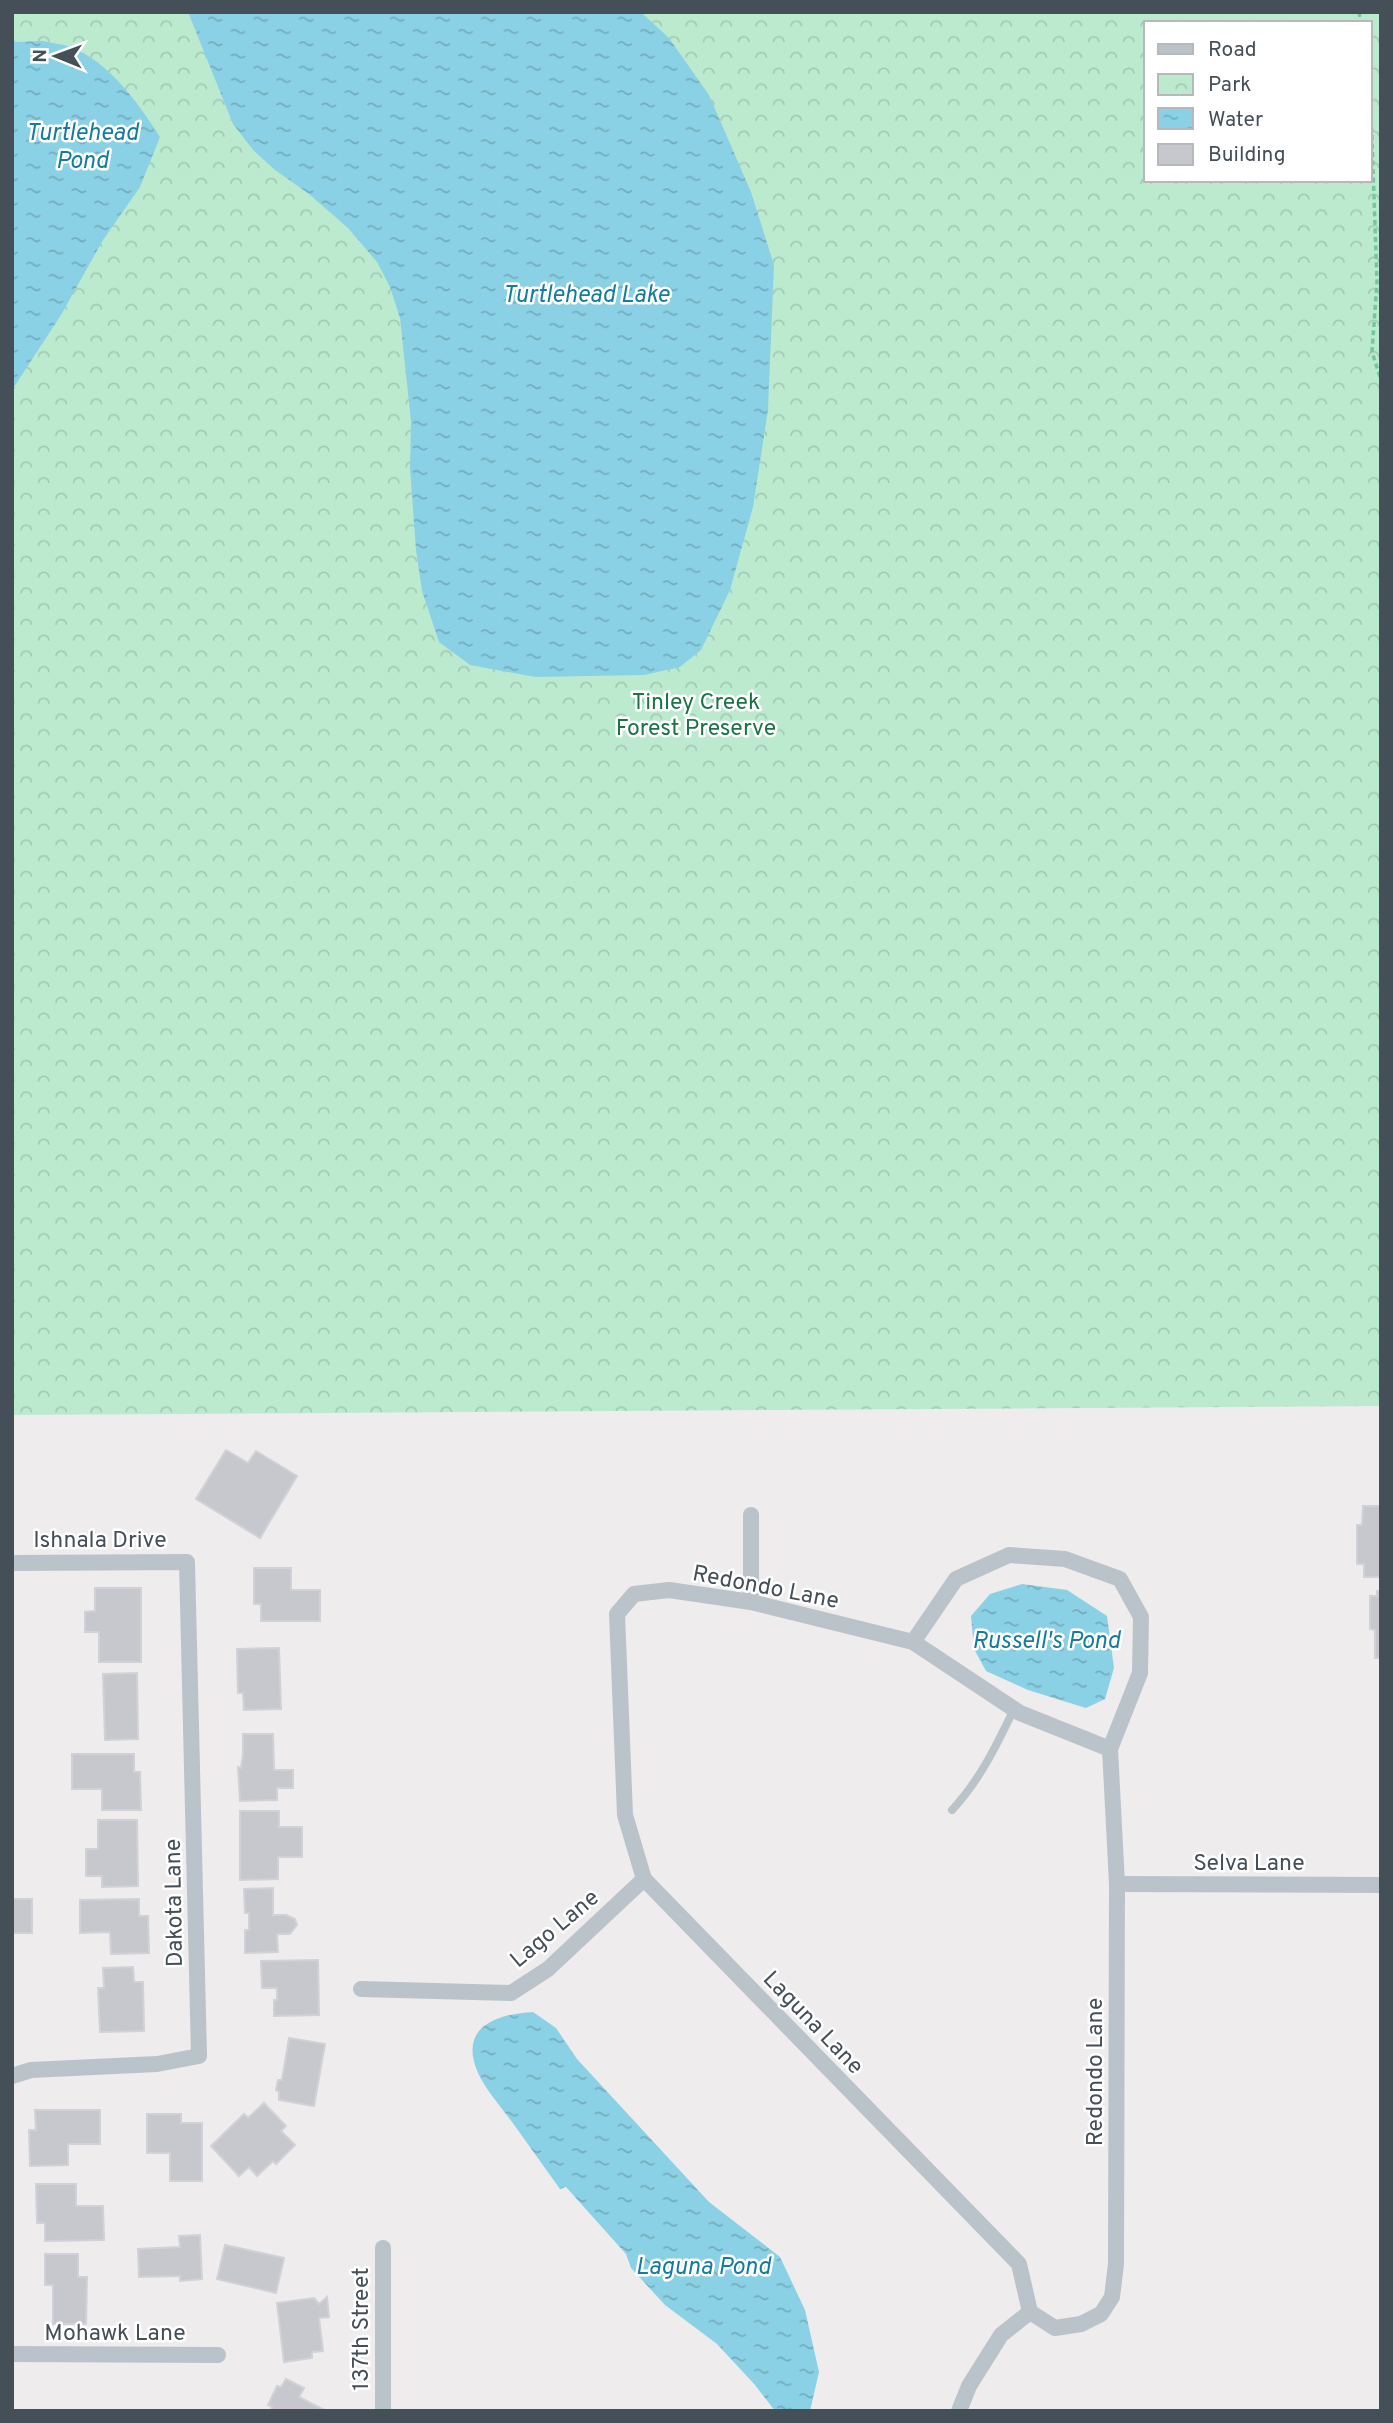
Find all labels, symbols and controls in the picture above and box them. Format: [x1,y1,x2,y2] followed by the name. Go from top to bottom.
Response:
[21,21,91,91] north arrow
[1144,21,1372,182] legend
[1208,37,1257,64] text: Road
[29,49,53,63] text: N
[1208,72,1251,99] text: Park
[1208,107,1263,134] text: Water
[26,119,140,177] water label: Turtlehead Pond
[1208,142,1286,169] text: Building
[502,281,670,311] water label: Turtlehead Lake
[616,689,776,744] park label: Tinley Creek Forest Preserve
[33,1527,167,1556] street label: Ishnala Drive
[690,1560,841,1617] street label: Redondo Lane
[972,1627,1122,1657] water label: Russell's Pond
[160,1839,191,1967] street label: Dakota Lane
[1193,1850,1305,1879] street label: Selva Lane
[505,1884,606,1976] street label: Lago Lane
[756,1966,869,2082] street label: Laguna Lane
[1082,1998,1111,2146] street label: Redondo Lane
[636,2253,772,2283] water label: Laguna Pond
[348,2267,377,2391] street label: 137th Street
[44,2320,186,2349] street label: Mohawk Lane

